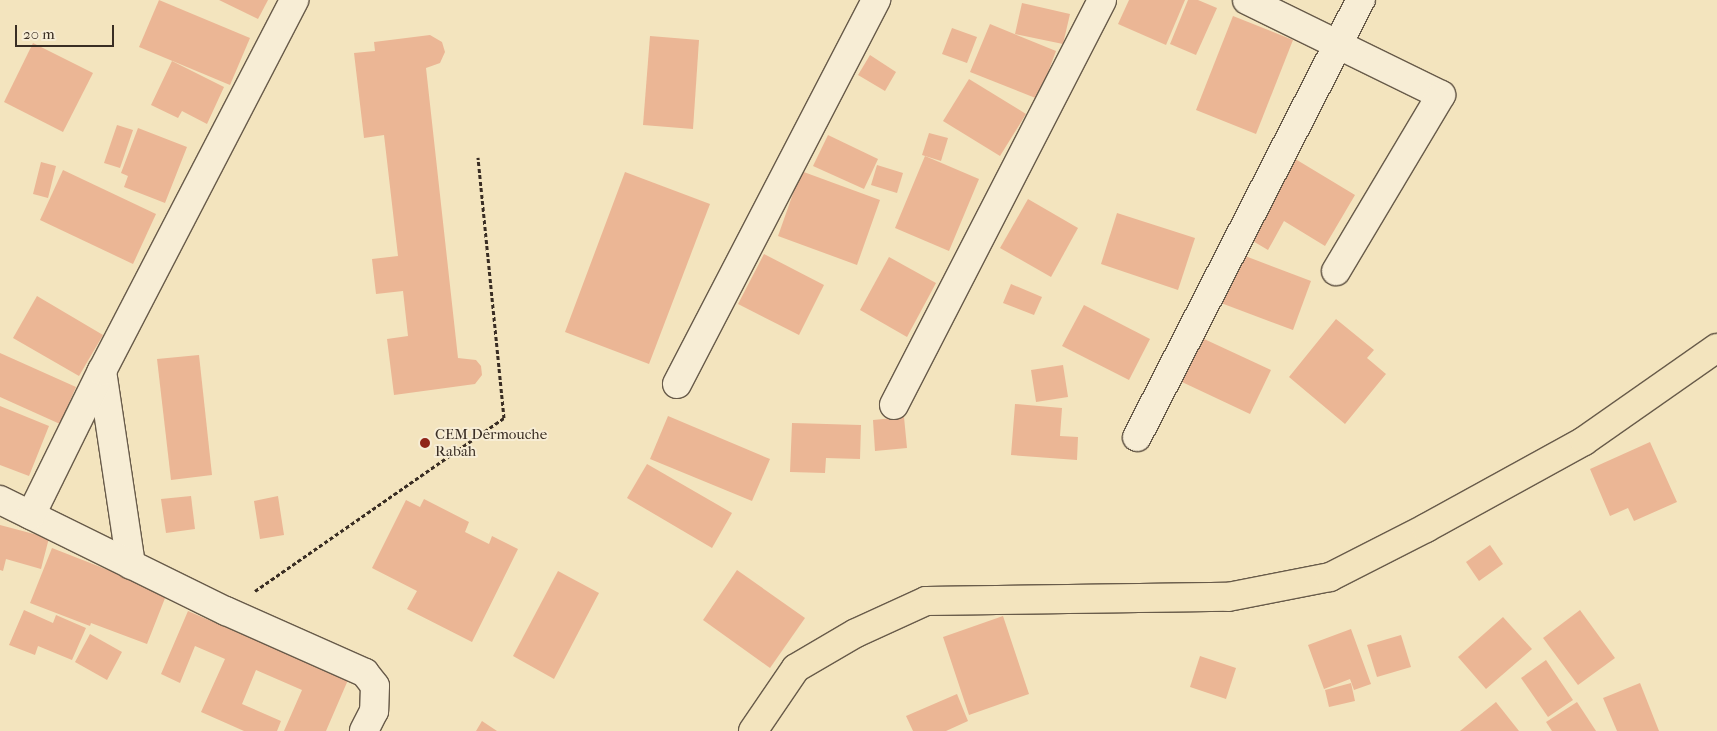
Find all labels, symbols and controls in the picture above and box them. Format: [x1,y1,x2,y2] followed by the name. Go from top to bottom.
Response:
[18,15,116,47] scale bar
[23,25,55,43] text: 20 m
[435,425,547,460] place label: CEM Dermouche Rabah
[419,437,431,449] marker: CEM Dermouche Rabah

